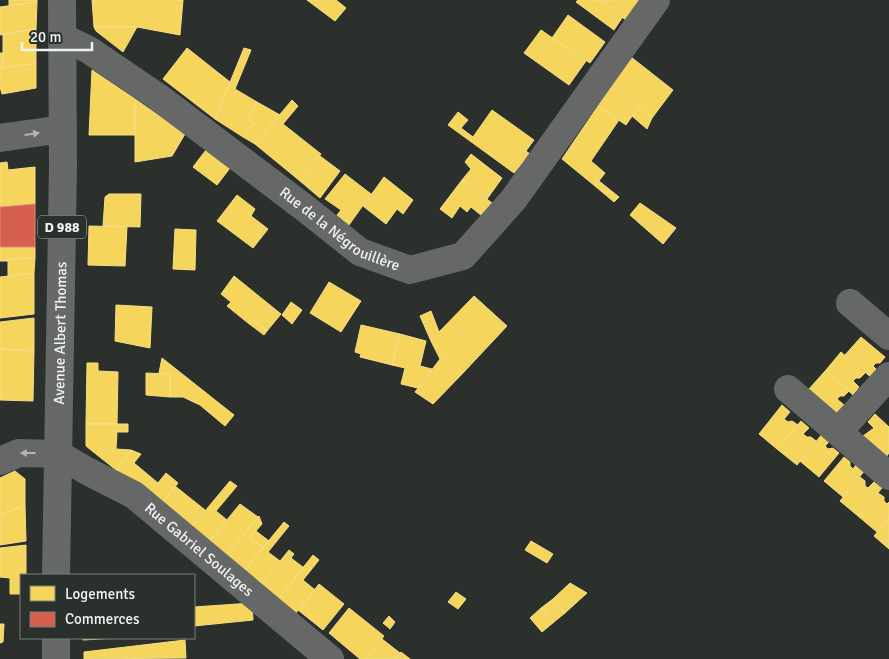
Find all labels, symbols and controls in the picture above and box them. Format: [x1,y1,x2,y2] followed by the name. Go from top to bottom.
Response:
[22,20,92,52] scale bar
[30,28,61,46] text: 20 m
[24,129,40,137] one-way arrow
[276,183,402,275] street label: Rue de la Négrouillère
[38,216,86,238] road number: D 988
[50,261,70,405] street label: Avenue Albert Thomas
[20,449,36,457] one-way arrow
[141,499,258,600] street label: Rue Gabriel Soulages
[20,574,195,639] legend
[65,585,136,603] text: Logements
[65,610,140,628] text: Commerces

